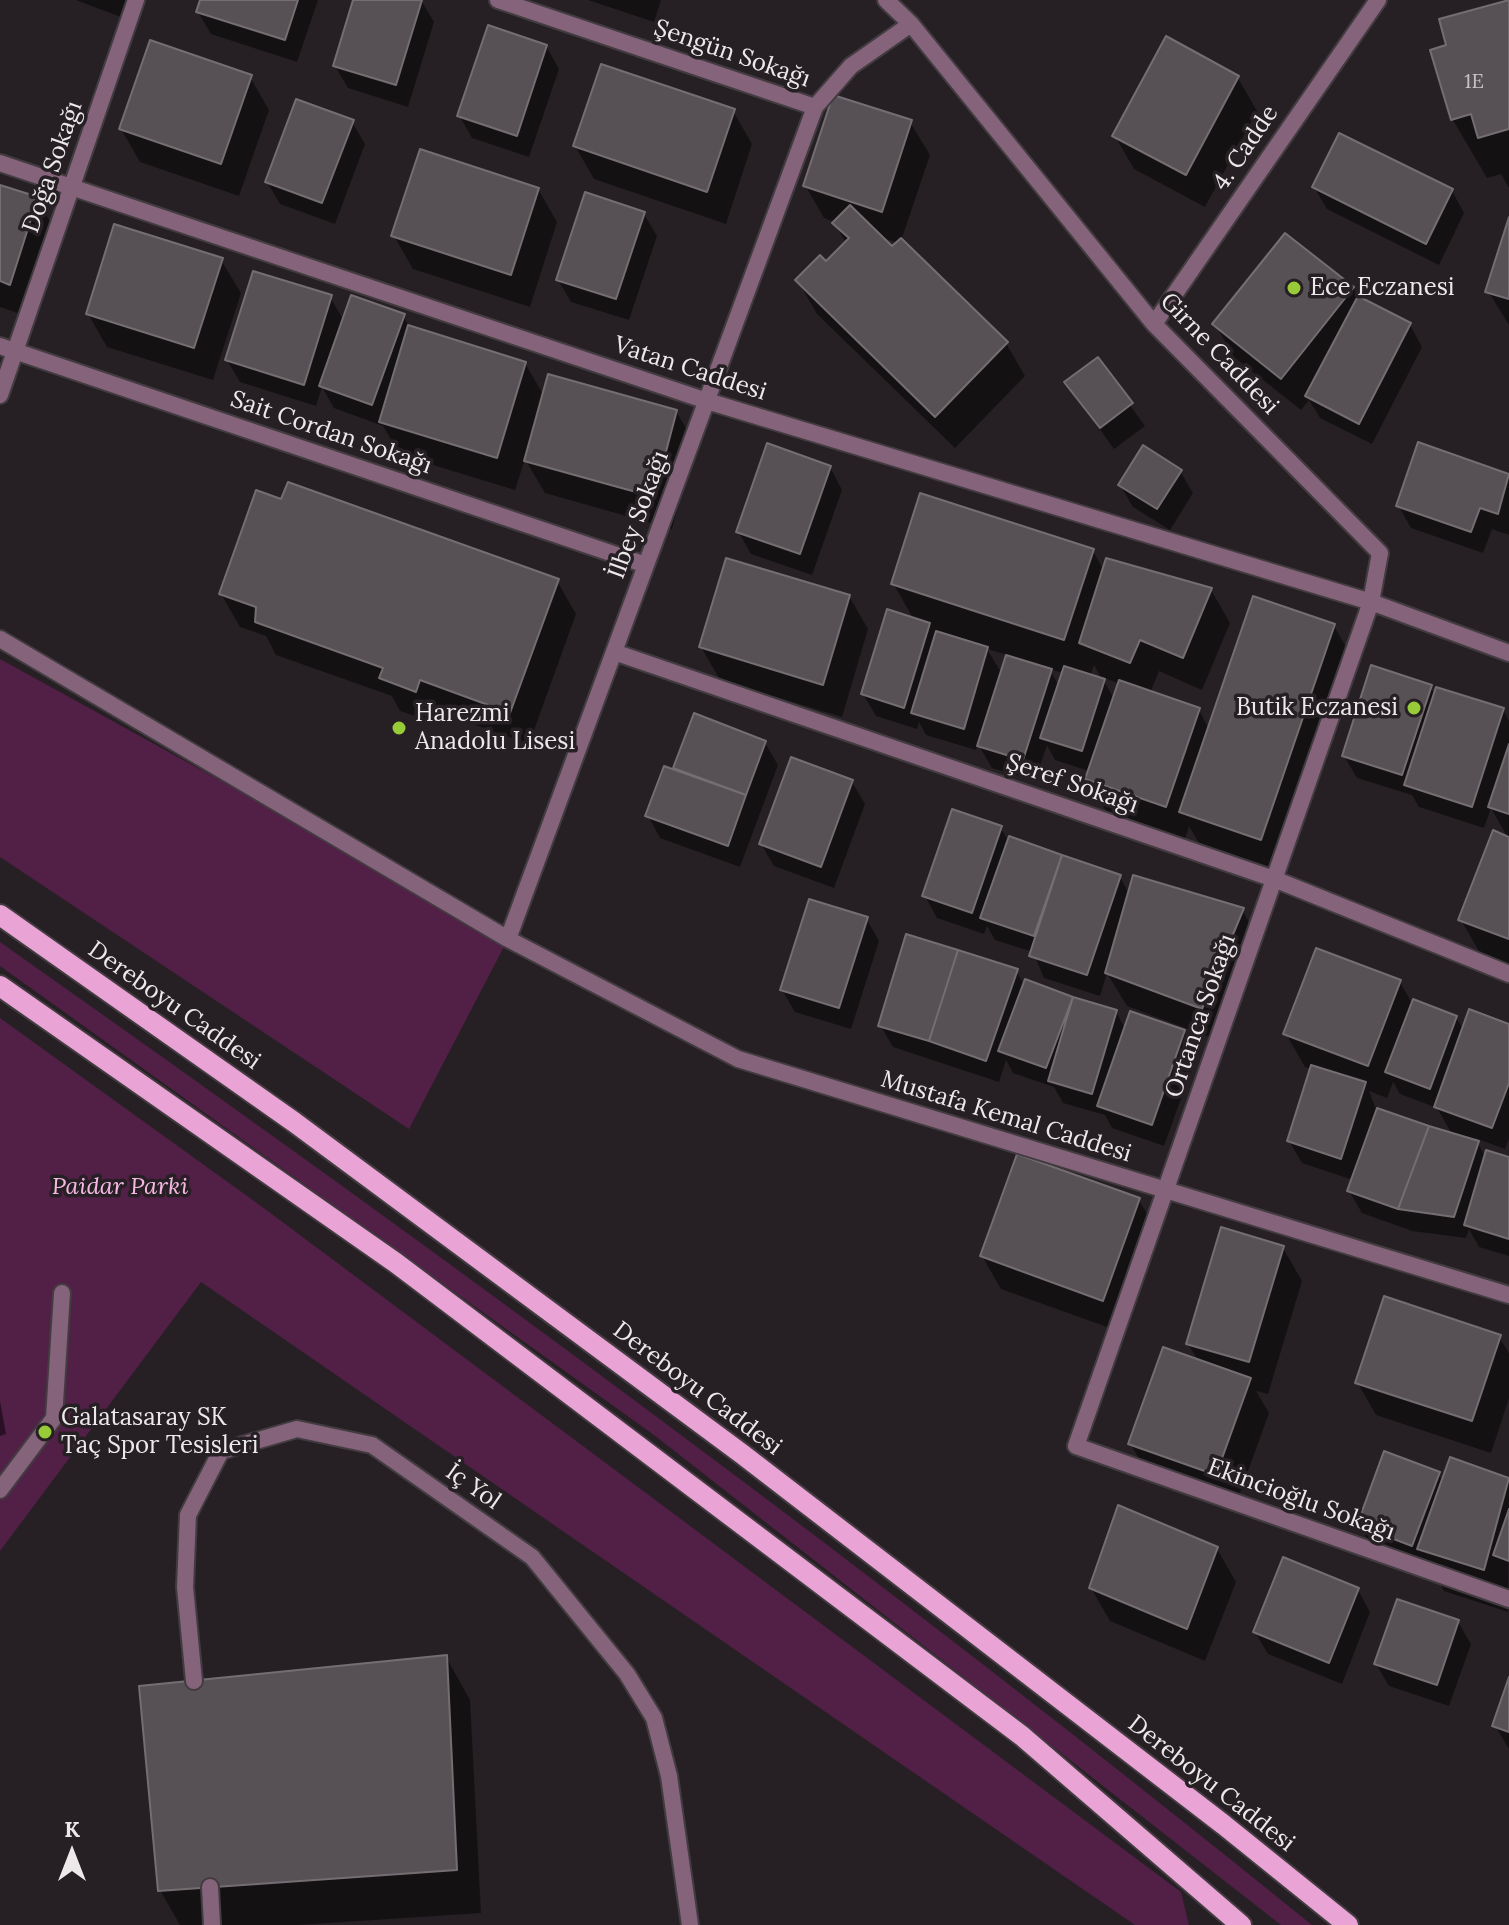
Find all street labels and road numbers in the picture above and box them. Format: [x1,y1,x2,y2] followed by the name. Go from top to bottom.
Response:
[650,14,814,94] street label: Şengün Sokağı
[17,97,89,237] street label: Doğa Sokağı
[1207,100,1285,196] street label: 4. Cadde
[1154,287,1284,421] street label: Girne Caddesi
[610,331,770,407] street label: Vatan Caddesi
[227,385,435,481] street label: Sait Cordan Sokağı
[603,447,675,583] street label: İlbey Sokağı
[1002,748,1142,820] street label: Şeref Sokağı
[1160,931,1242,1101] street label: Ortanca Sokağı
[82,936,266,1076] street label: Dereboyu Caddesi
[877,1065,1135,1169] street label: Mustafa Kemal Caddesi
[607,1316,787,1462] street label: Dereboyu Caddesi
[1203,1453,1399,1547] street label: Ekincioğlu Sokağı
[440,1458,506,1516] street label: İç Yol
[1122,1710,1300,1858] street label: Dereboyu Caddesi

